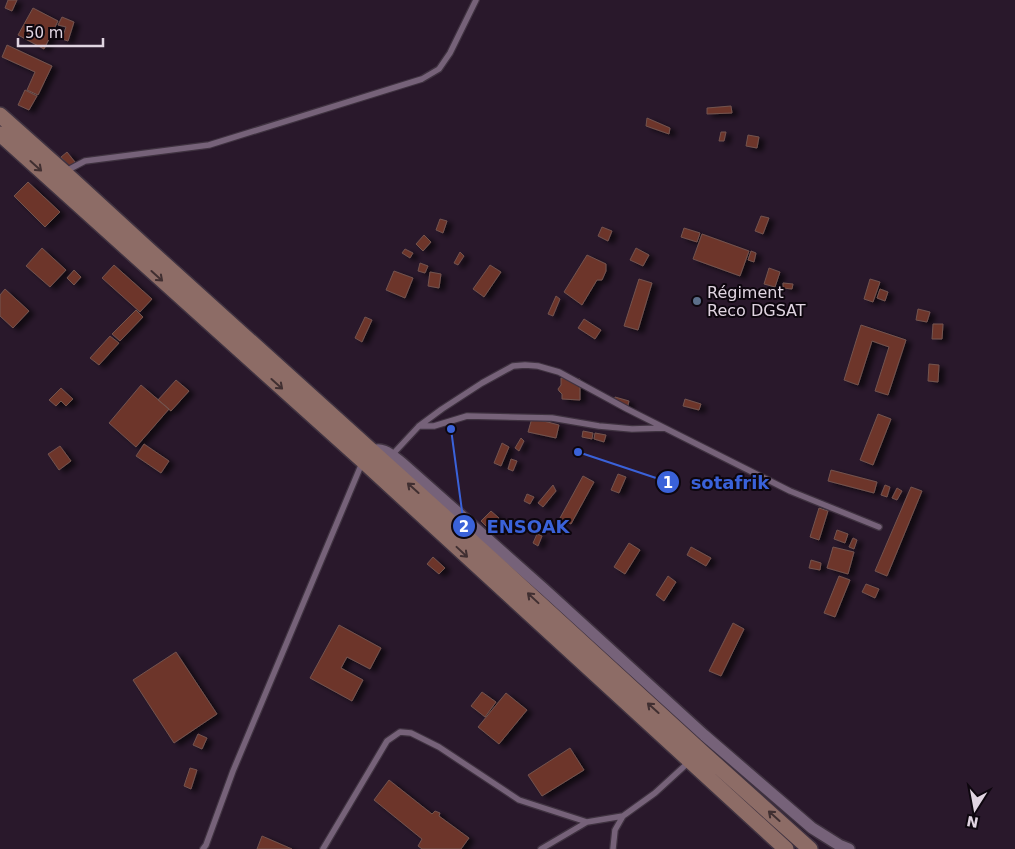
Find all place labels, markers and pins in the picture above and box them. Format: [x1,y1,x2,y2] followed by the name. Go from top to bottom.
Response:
[707,283,806,320] place label: Régiment Reco DGSAT
[691,295,703,307] marker: Régiment Reco DGSAT
[656,466,780,499] callout: sotafrik
[452,510,580,543] callout: ENSOAK

